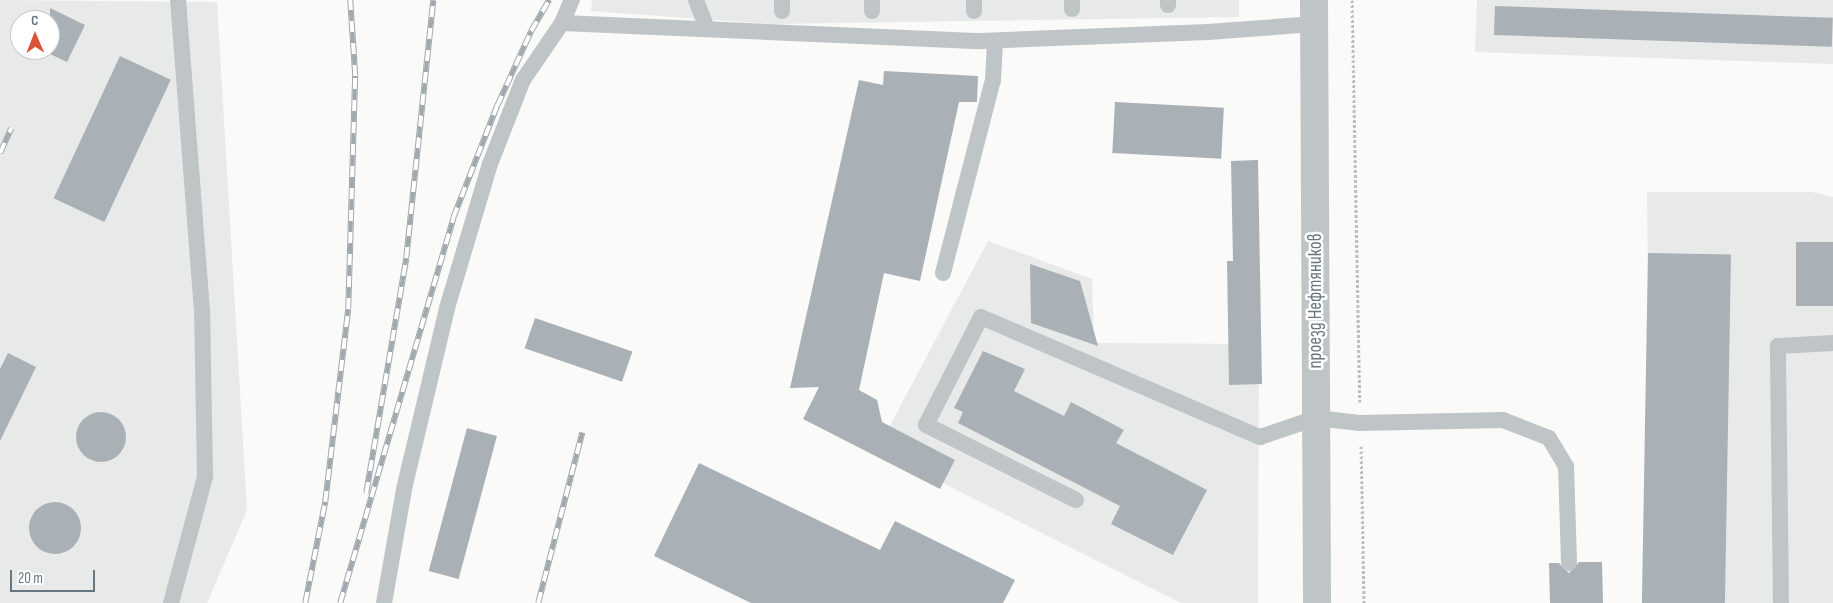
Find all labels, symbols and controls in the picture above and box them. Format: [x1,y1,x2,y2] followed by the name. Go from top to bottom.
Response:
[10,10,60,60] north arrow
[31,12,38,29] text: С
[1305,233,1327,369] street label: проезд Нефтяников
[12,560,98,592] scale bar
[18,569,43,588] text: 20 m

